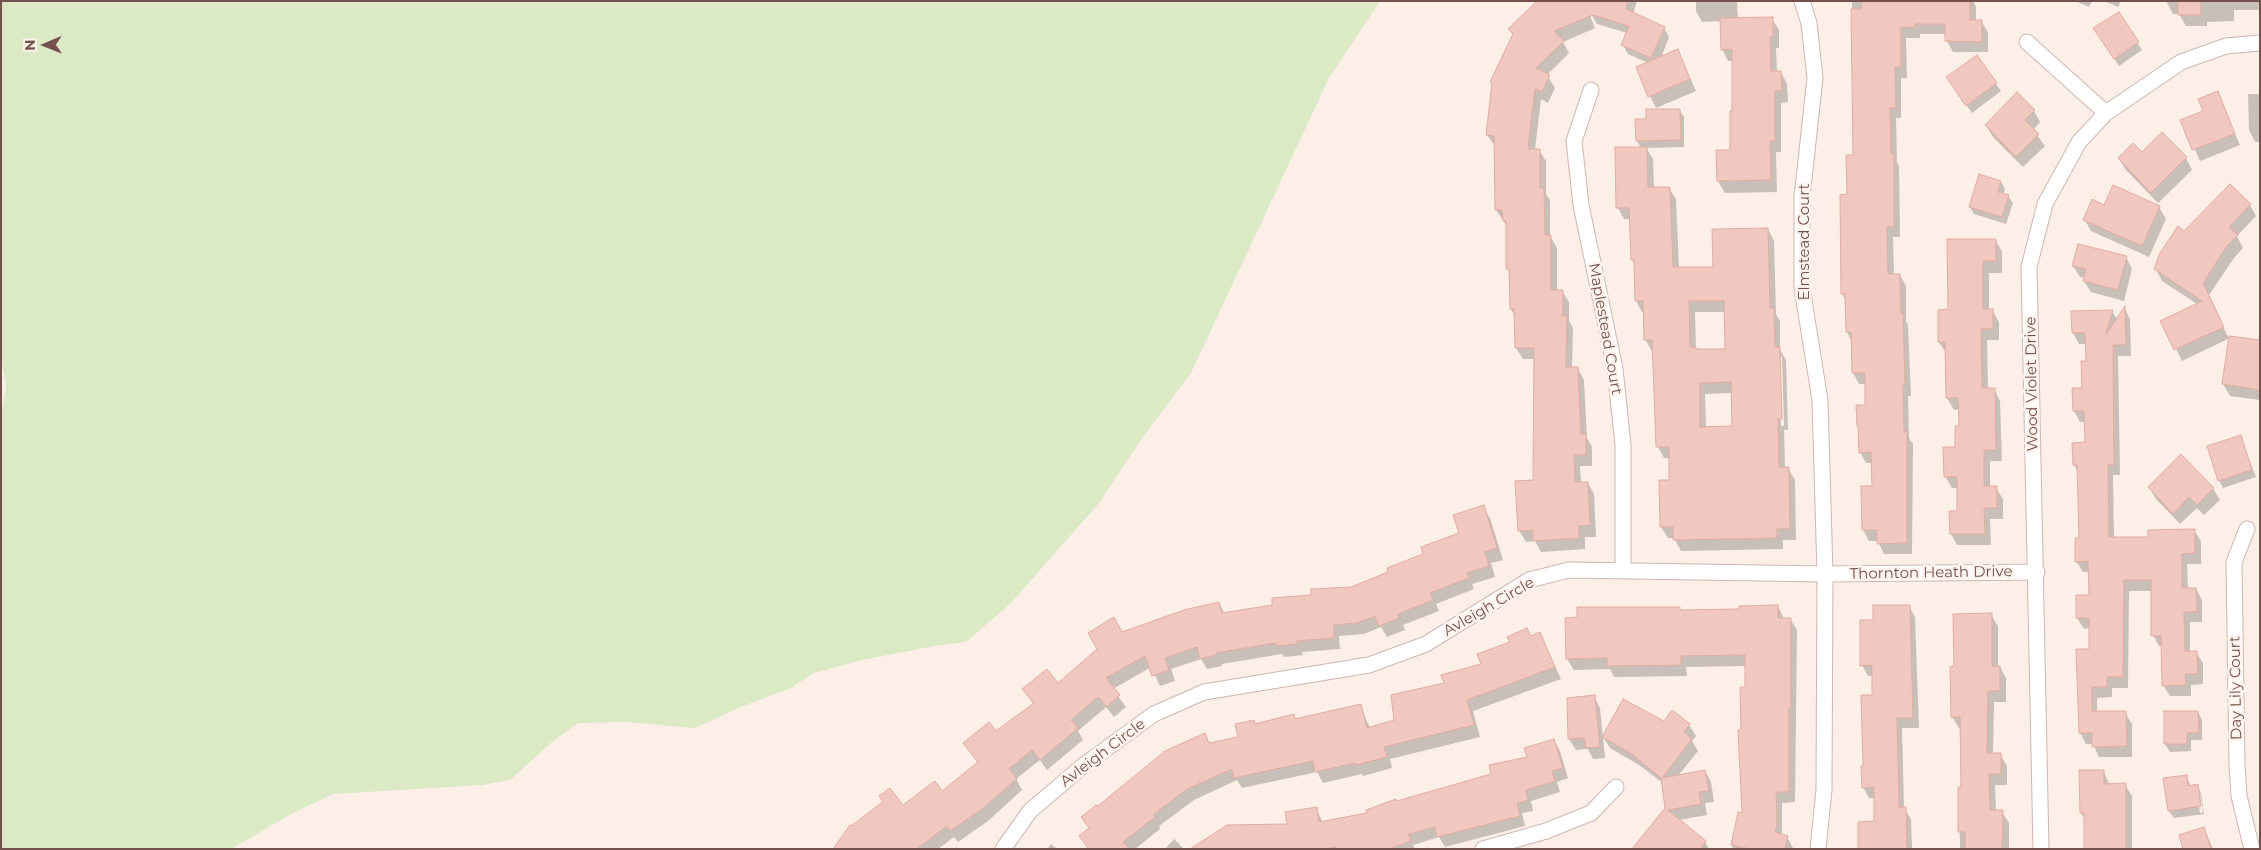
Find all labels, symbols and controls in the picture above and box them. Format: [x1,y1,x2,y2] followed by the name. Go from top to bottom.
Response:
[20,20,70,70] north arrow
[21,39,39,51] text: N
[1796,183,1814,301] street label: Elmstead Court
[1585,262,1625,396] street label: Maplestead Court
[2022,316,2042,452] street label: Wood Violet Drive
[1849,563,2013,583] street label: Thornton Heath Drive
[1440,574,1538,640] street label: Avleigh Circle
[2226,636,2246,740] street label: Day Lily Court
[1057,715,1149,791] street label: Avleigh Circle

